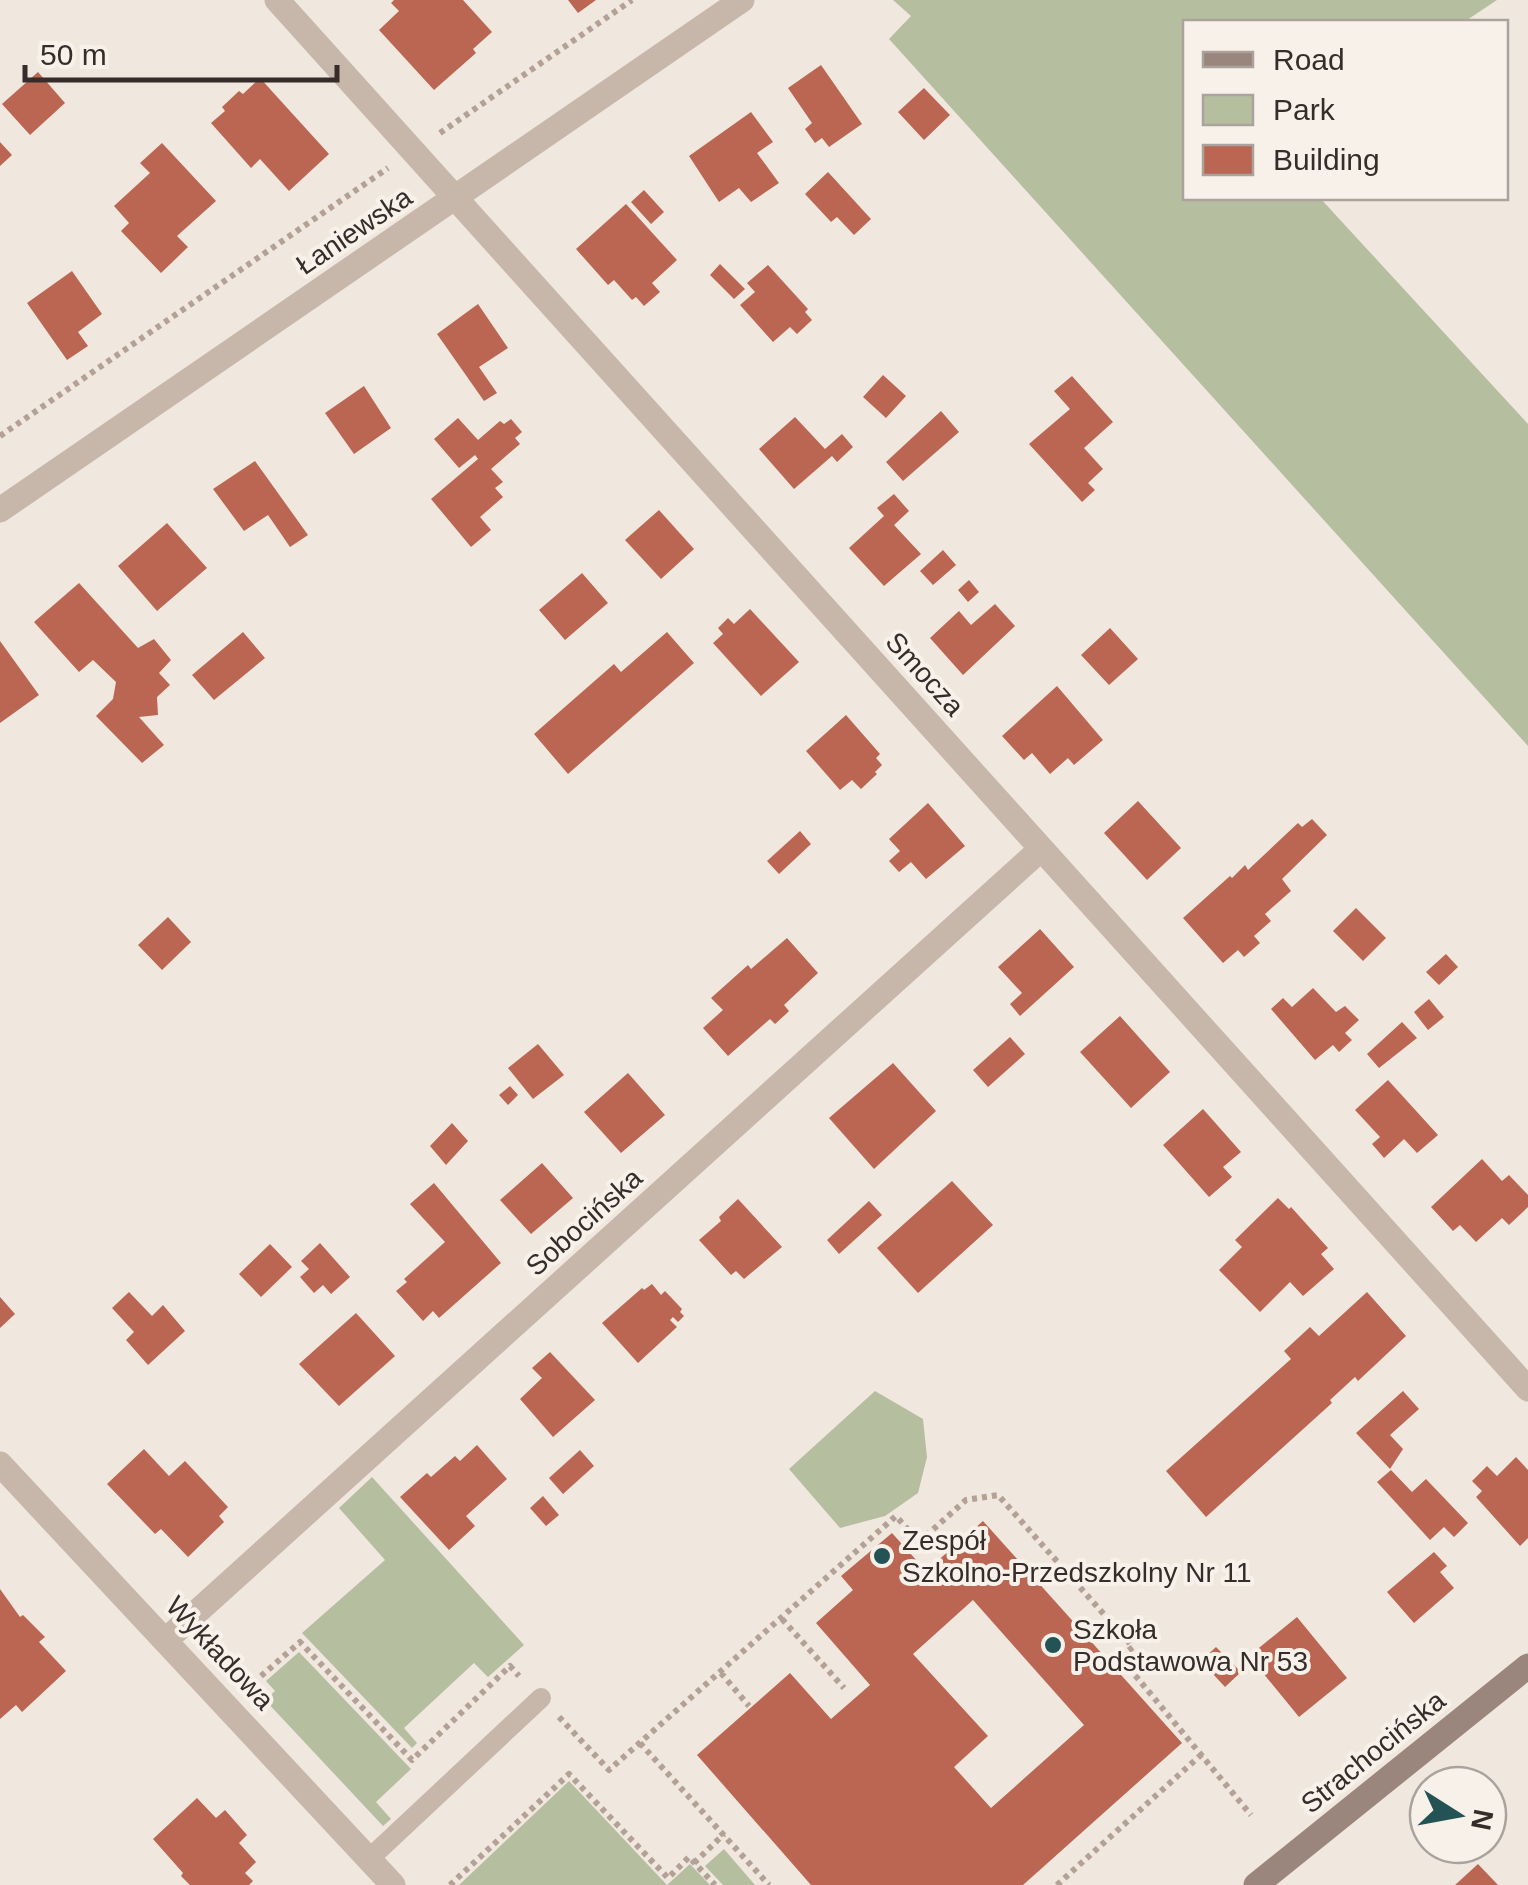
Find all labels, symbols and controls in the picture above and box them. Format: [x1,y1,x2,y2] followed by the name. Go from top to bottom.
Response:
[25,20,338,82] scale bar
[1183,20,1508,200] legend
[40,38,107,71] text: 50 m
[1273,43,1345,76] text: Road
[1273,93,1336,126] text: Park
[1273,143,1380,176] text: Building
[290,181,418,281] street label: Łaniewska
[880,626,971,722] street label: Smocza
[520,1162,648,1282] street label: Sobocińska
[902,1525,1252,1588] place label: Zespół Szkolno-Przedszkolny Nr 11
[871,1545,893,1567] marker: Zespół Szkolno-Przedszkolny Nr 11
[160,1590,280,1716] street label: Wykładowa
[1073,1614,1308,1677] place label: Szkoła Podstawowa Nr 53
[1042,1634,1064,1656] marker: Szkoła Podstawowa Nr 53
[1295,1684,1451,1819] street label: Strachocińska
[1408,1765,1508,1865] north arrow
[1465,1807,1499,1833] text: N

